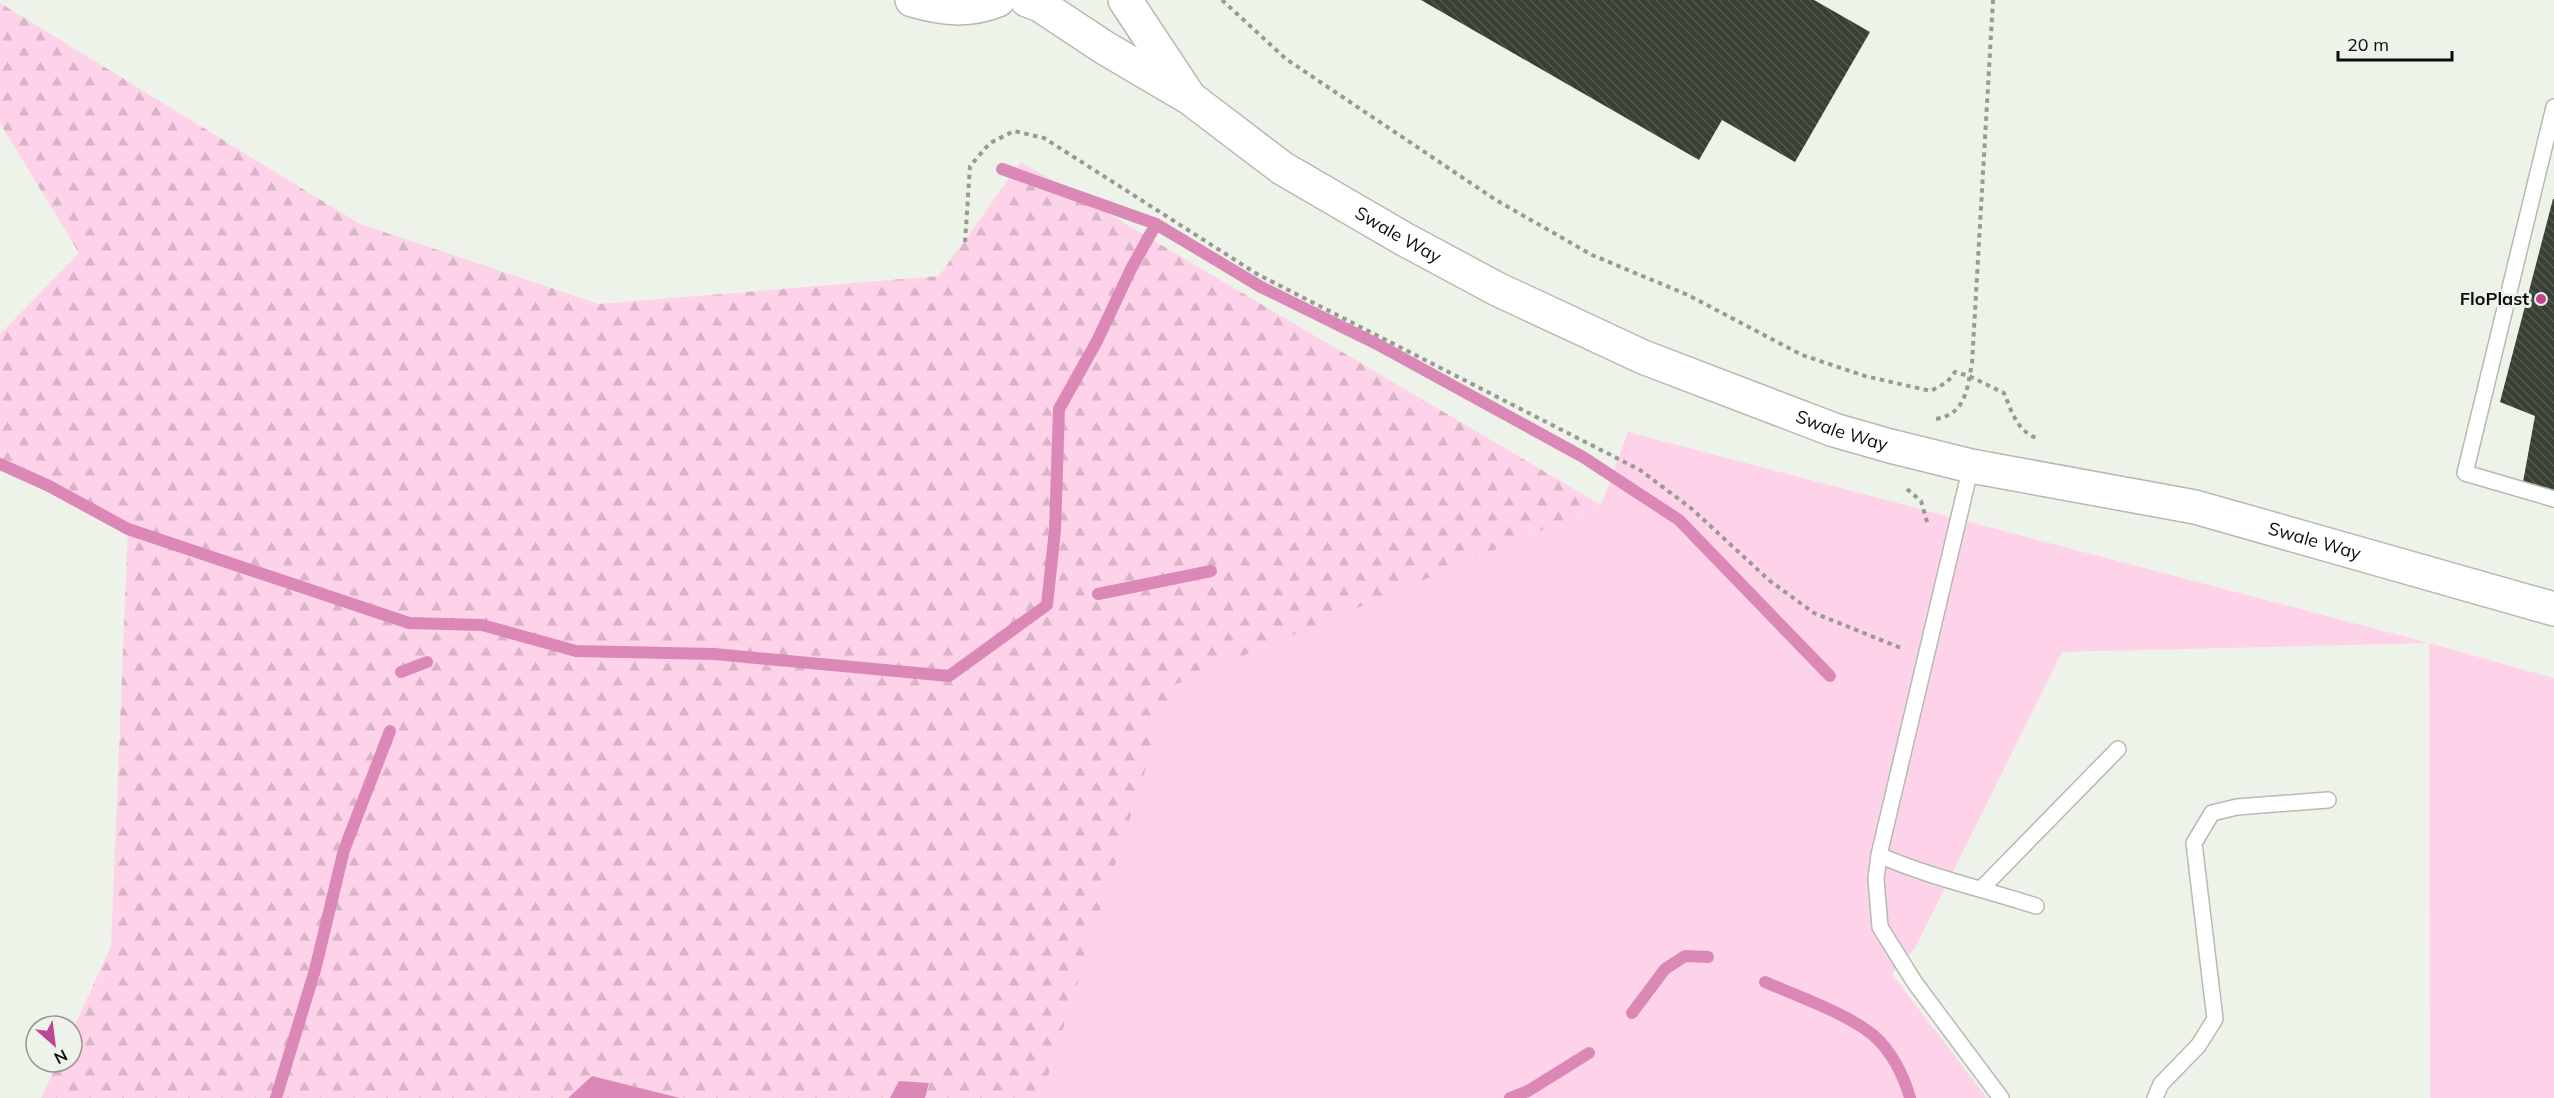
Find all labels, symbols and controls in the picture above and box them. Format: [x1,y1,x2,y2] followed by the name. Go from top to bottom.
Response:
[2338,24,2452,62] scale bar
[2347,33,2389,56] text: 20 m
[1351,201,1446,268] street label: Swale Way
[2460,287,2529,310] place label: FloPlast
[2534,292,2548,306] marker: FloPlast
[1793,404,1891,456] street label: Swale Way
[2266,516,2364,565] street label: Swale Way
[24,1014,84,1074] north arrow
[51,1046,71,1069] text: N

